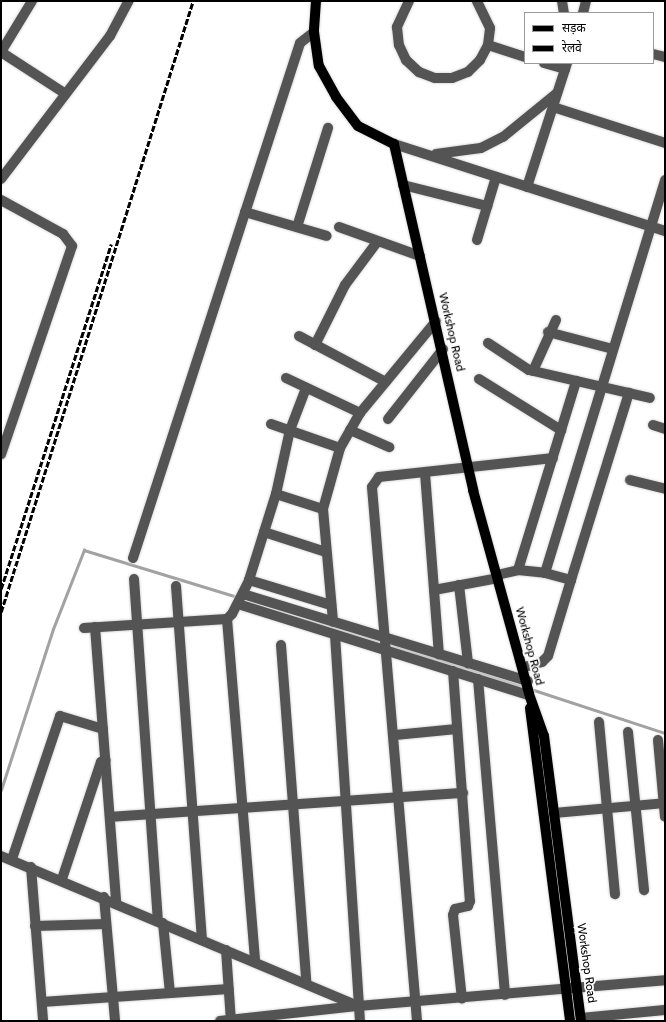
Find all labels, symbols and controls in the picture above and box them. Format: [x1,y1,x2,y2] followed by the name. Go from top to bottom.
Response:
[524,12,654,64] legend
[562,20,586,35] text: सड़क
[562,40,582,55] text: रेलवे
[436,291,468,373] street label: Workshop Road
[513,605,547,687] street label: Workshop Road
[574,922,600,1004] street label: Workshop Road

